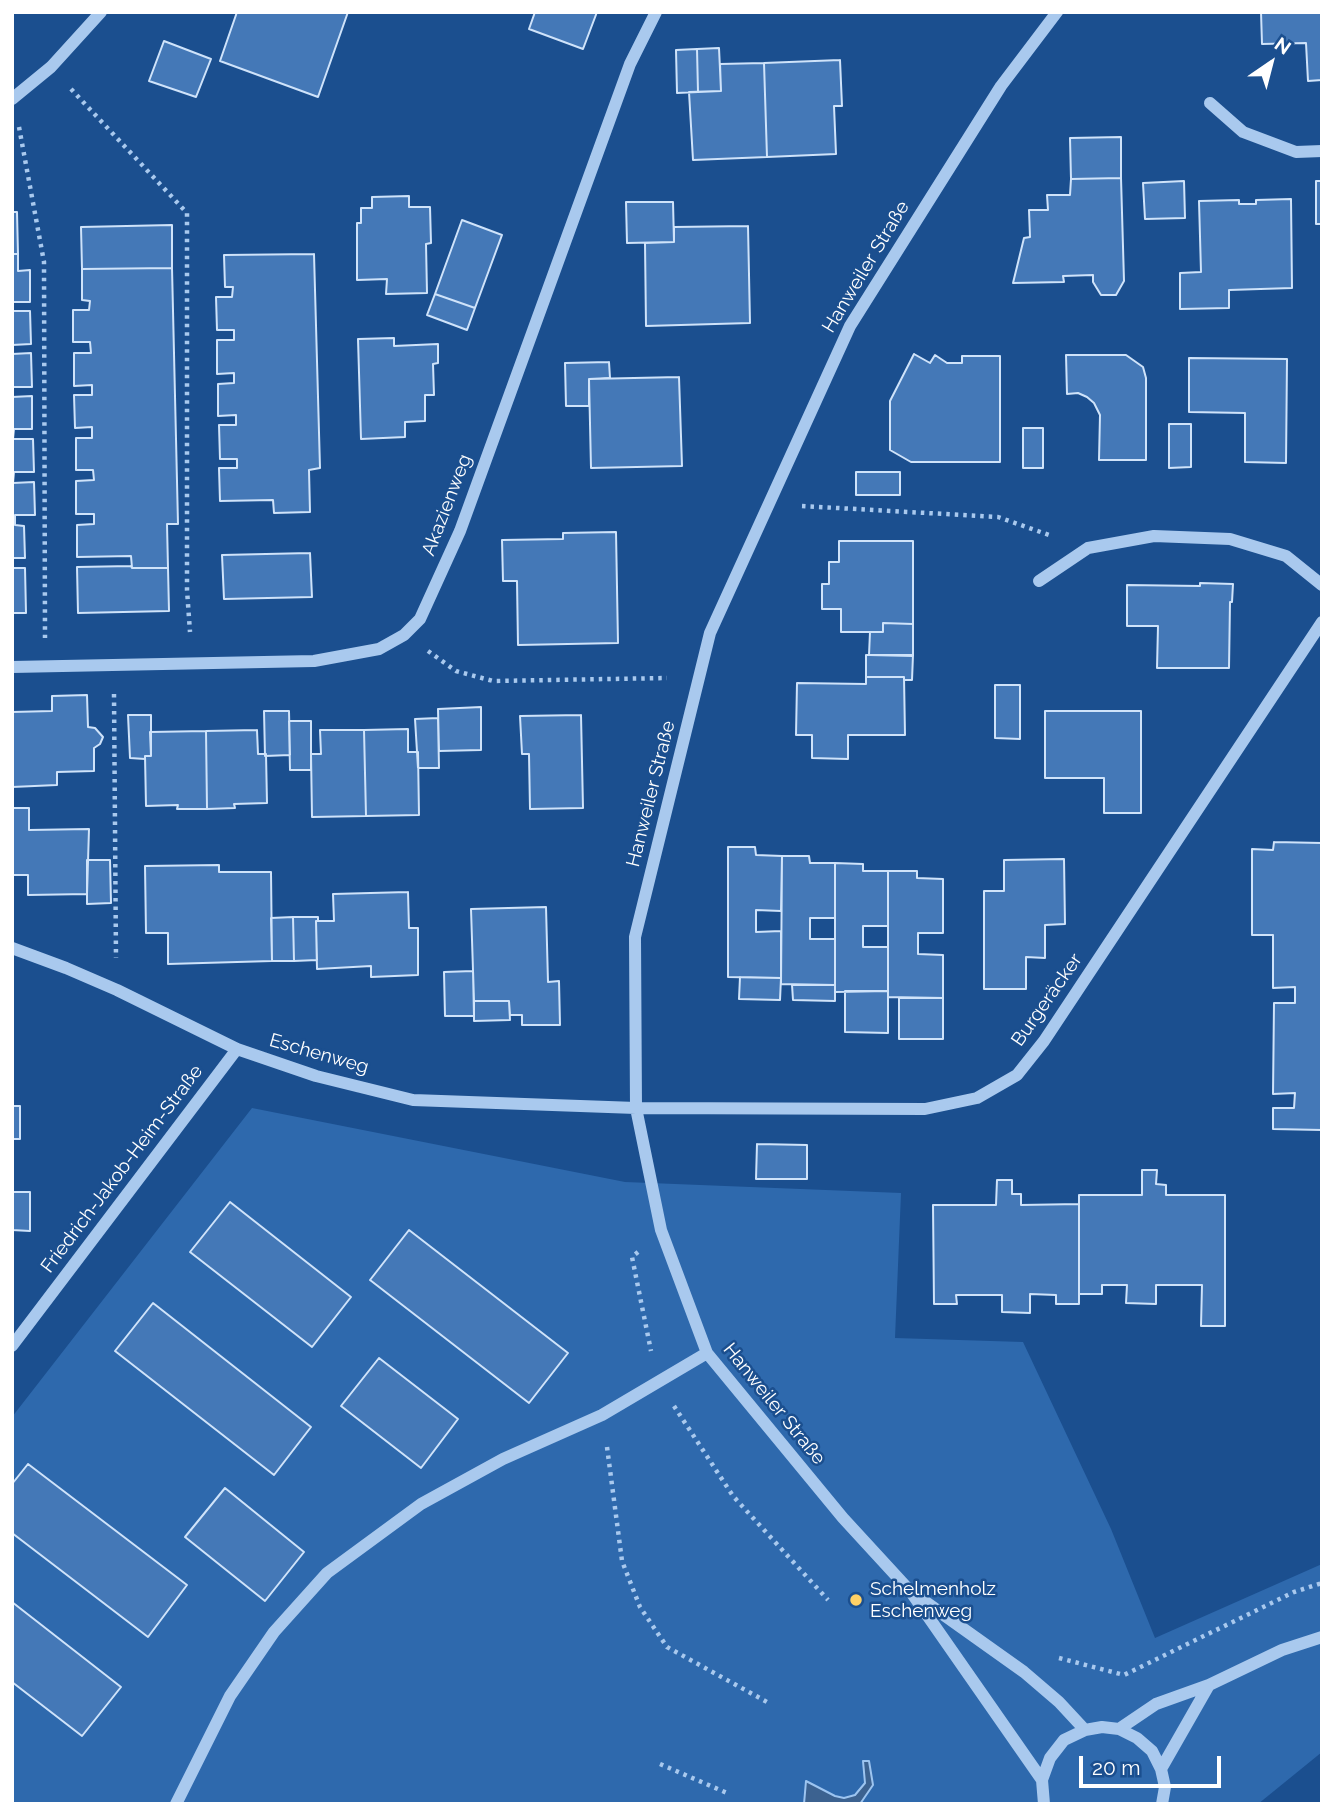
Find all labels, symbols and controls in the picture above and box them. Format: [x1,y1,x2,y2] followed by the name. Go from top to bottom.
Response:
[1236,28,1306,98] north arrow
[1271,33,1295,59] text: N
[818,197,914,337] street label: Hanweiler Straße
[417,451,477,559] street label: Akazienweg
[622,719,680,869] street label: Hanweiler Straße
[1007,949,1087,1051] street label: Burgeräcker
[267,1029,371,1079] street label: Eschenweg
[36,1061,208,1277] street label: Friedrich-Jakob-Heim-Straße
[718,1339,830,1469] street label: Hanweiler Straße
[870,1578,996,1622] place label: Schelmenholz Eschenweg
[848,1592,864,1608] marker: Schelmenholz Eschenweg
[1082,1742,1224,1786] scale bar
[1092,1755,1140,1780] text: 20 m

